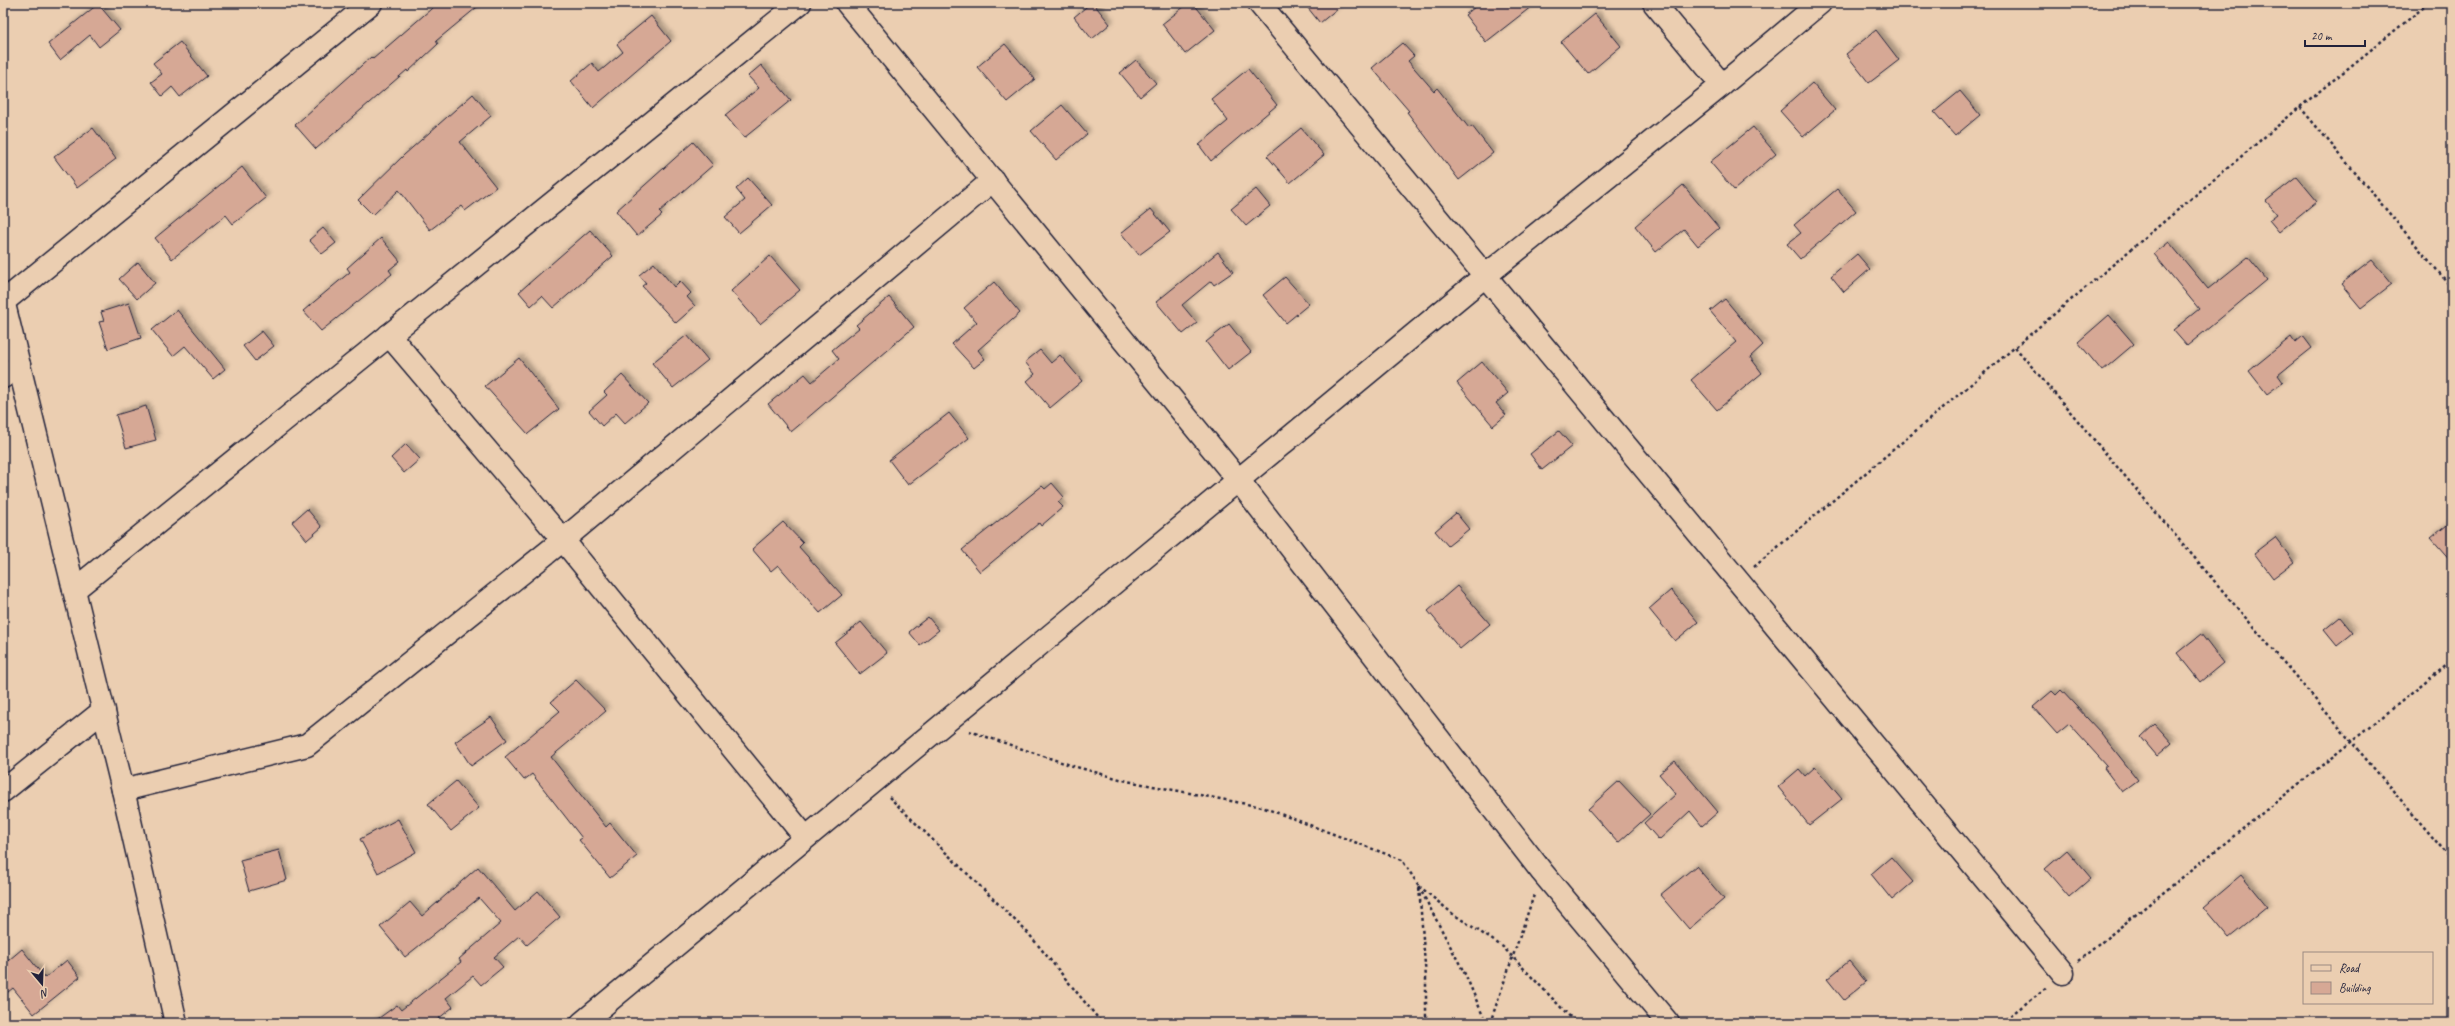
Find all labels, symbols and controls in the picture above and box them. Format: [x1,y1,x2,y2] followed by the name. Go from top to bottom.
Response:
[2305,22,2365,48] scale bar
[2311,28,2333,44] text: 20 m
[2303,952,2433,1004] legend
[2339,960,2361,976] text: Road
[22,964,62,1004] north arrow
[2339,980,2371,996] text: Building
[38,986,51,1002] text: N

